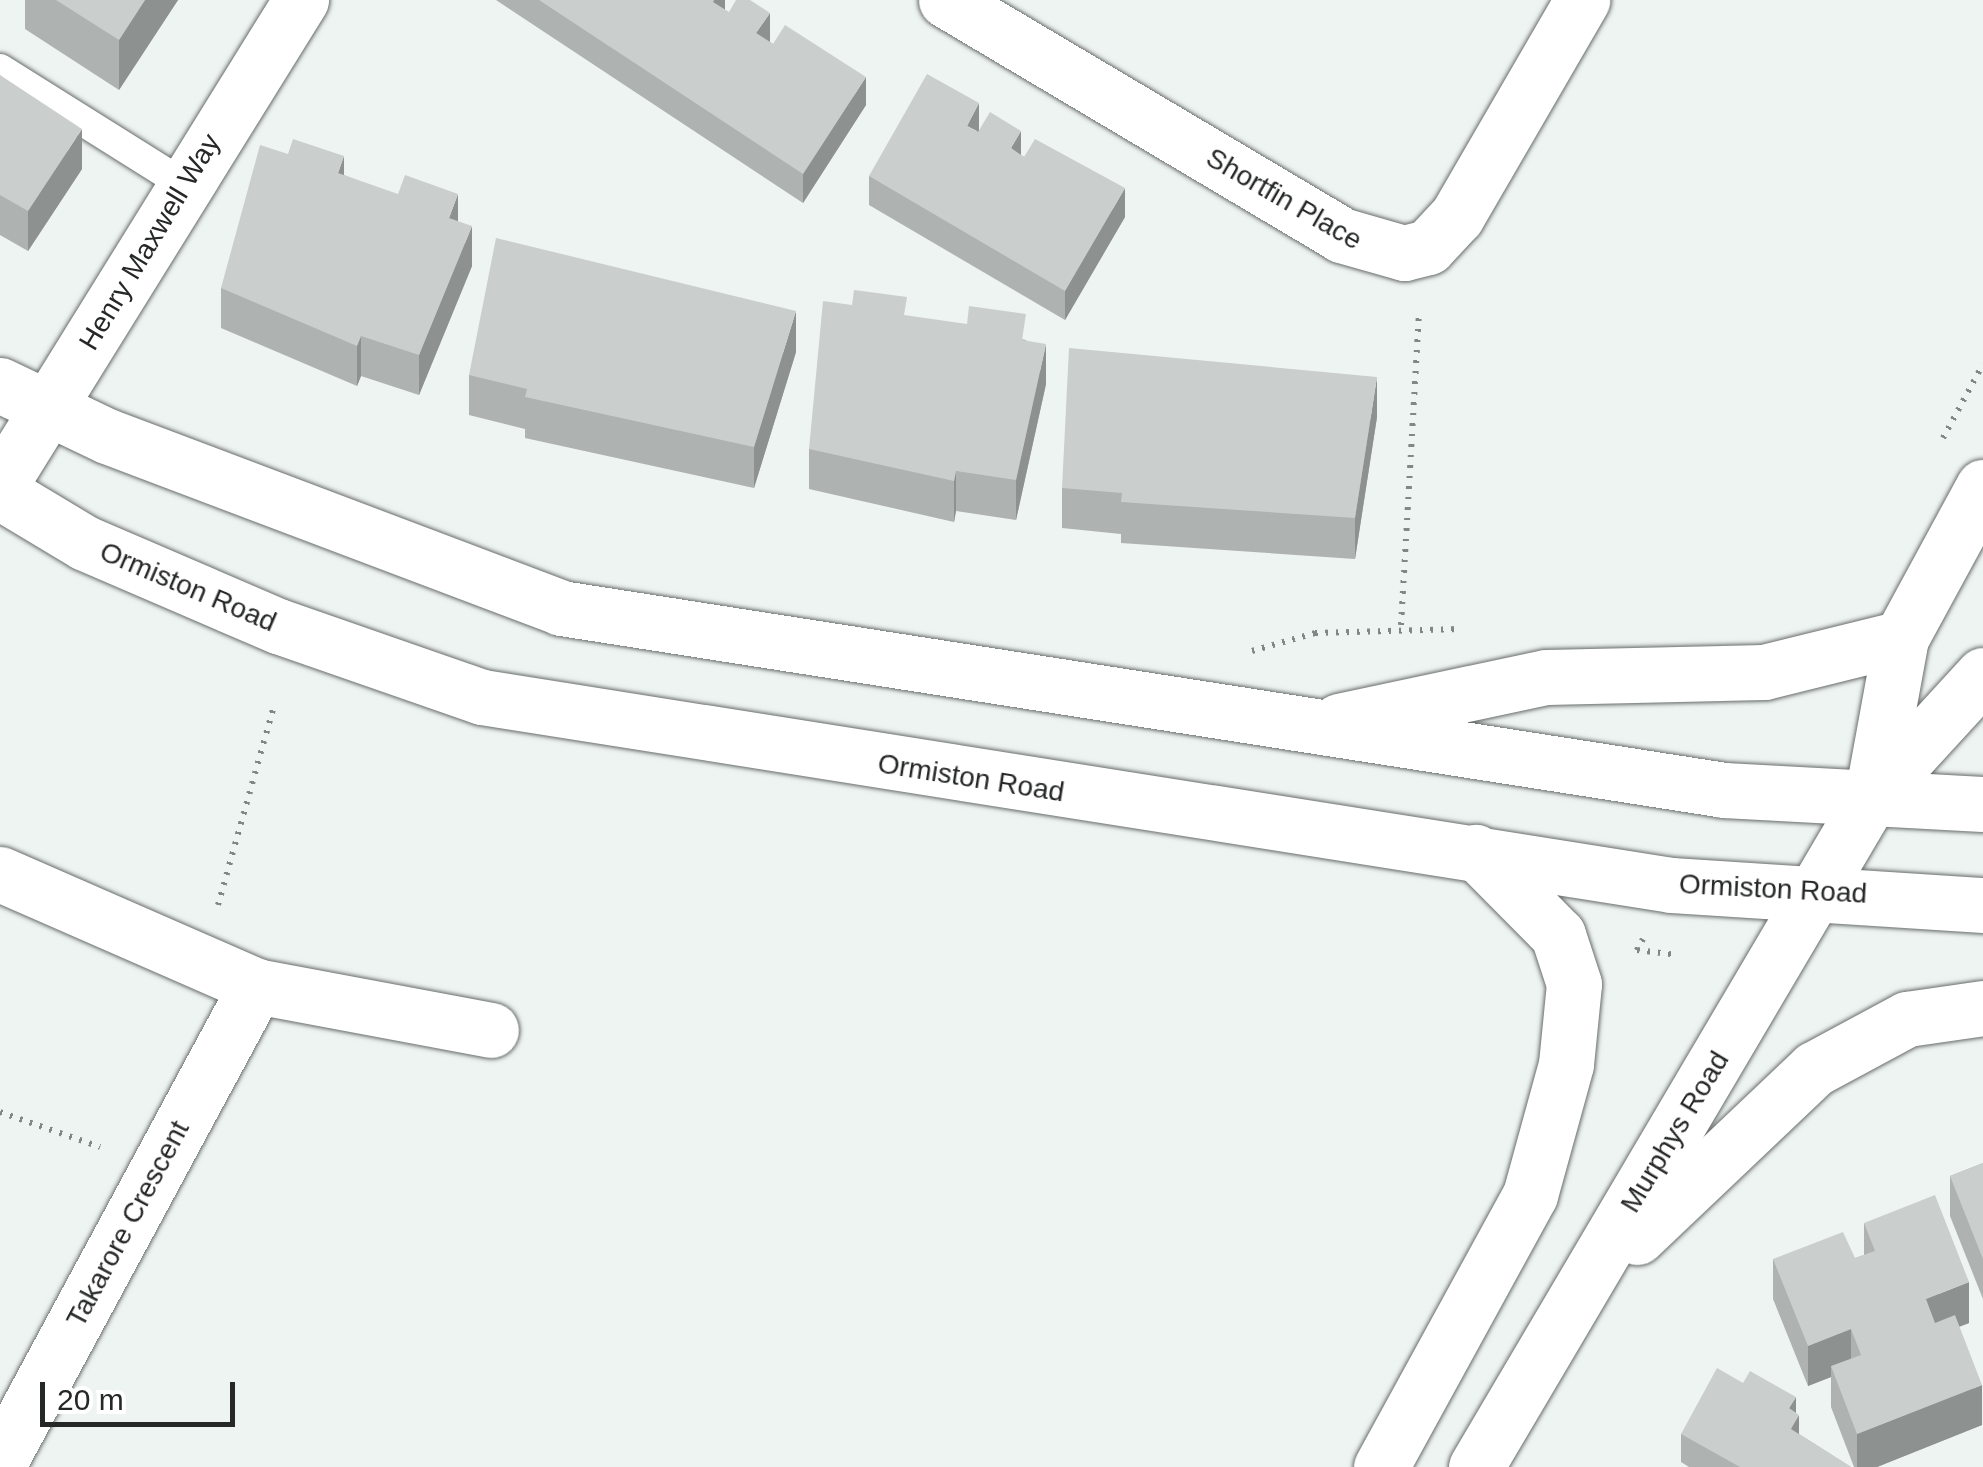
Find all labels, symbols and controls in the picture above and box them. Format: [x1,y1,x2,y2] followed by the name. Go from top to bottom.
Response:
[72,128,228,356] street label: Henry Maxwell Way
[1200,141,1368,257] street label: Shortfin Place
[95,535,281,639] street label: Ormiston Road
[875,747,1067,809] street label: Ormiston Road
[1678,867,1868,911] street label: Ormiston Road
[1614,1045,1736,1219] street label: Murphys Road
[59,1115,197,1333] street label: Takarore Crescent
[45,1362,240,1424] scale bar
[57,1383,124,1416] text: 20 m

